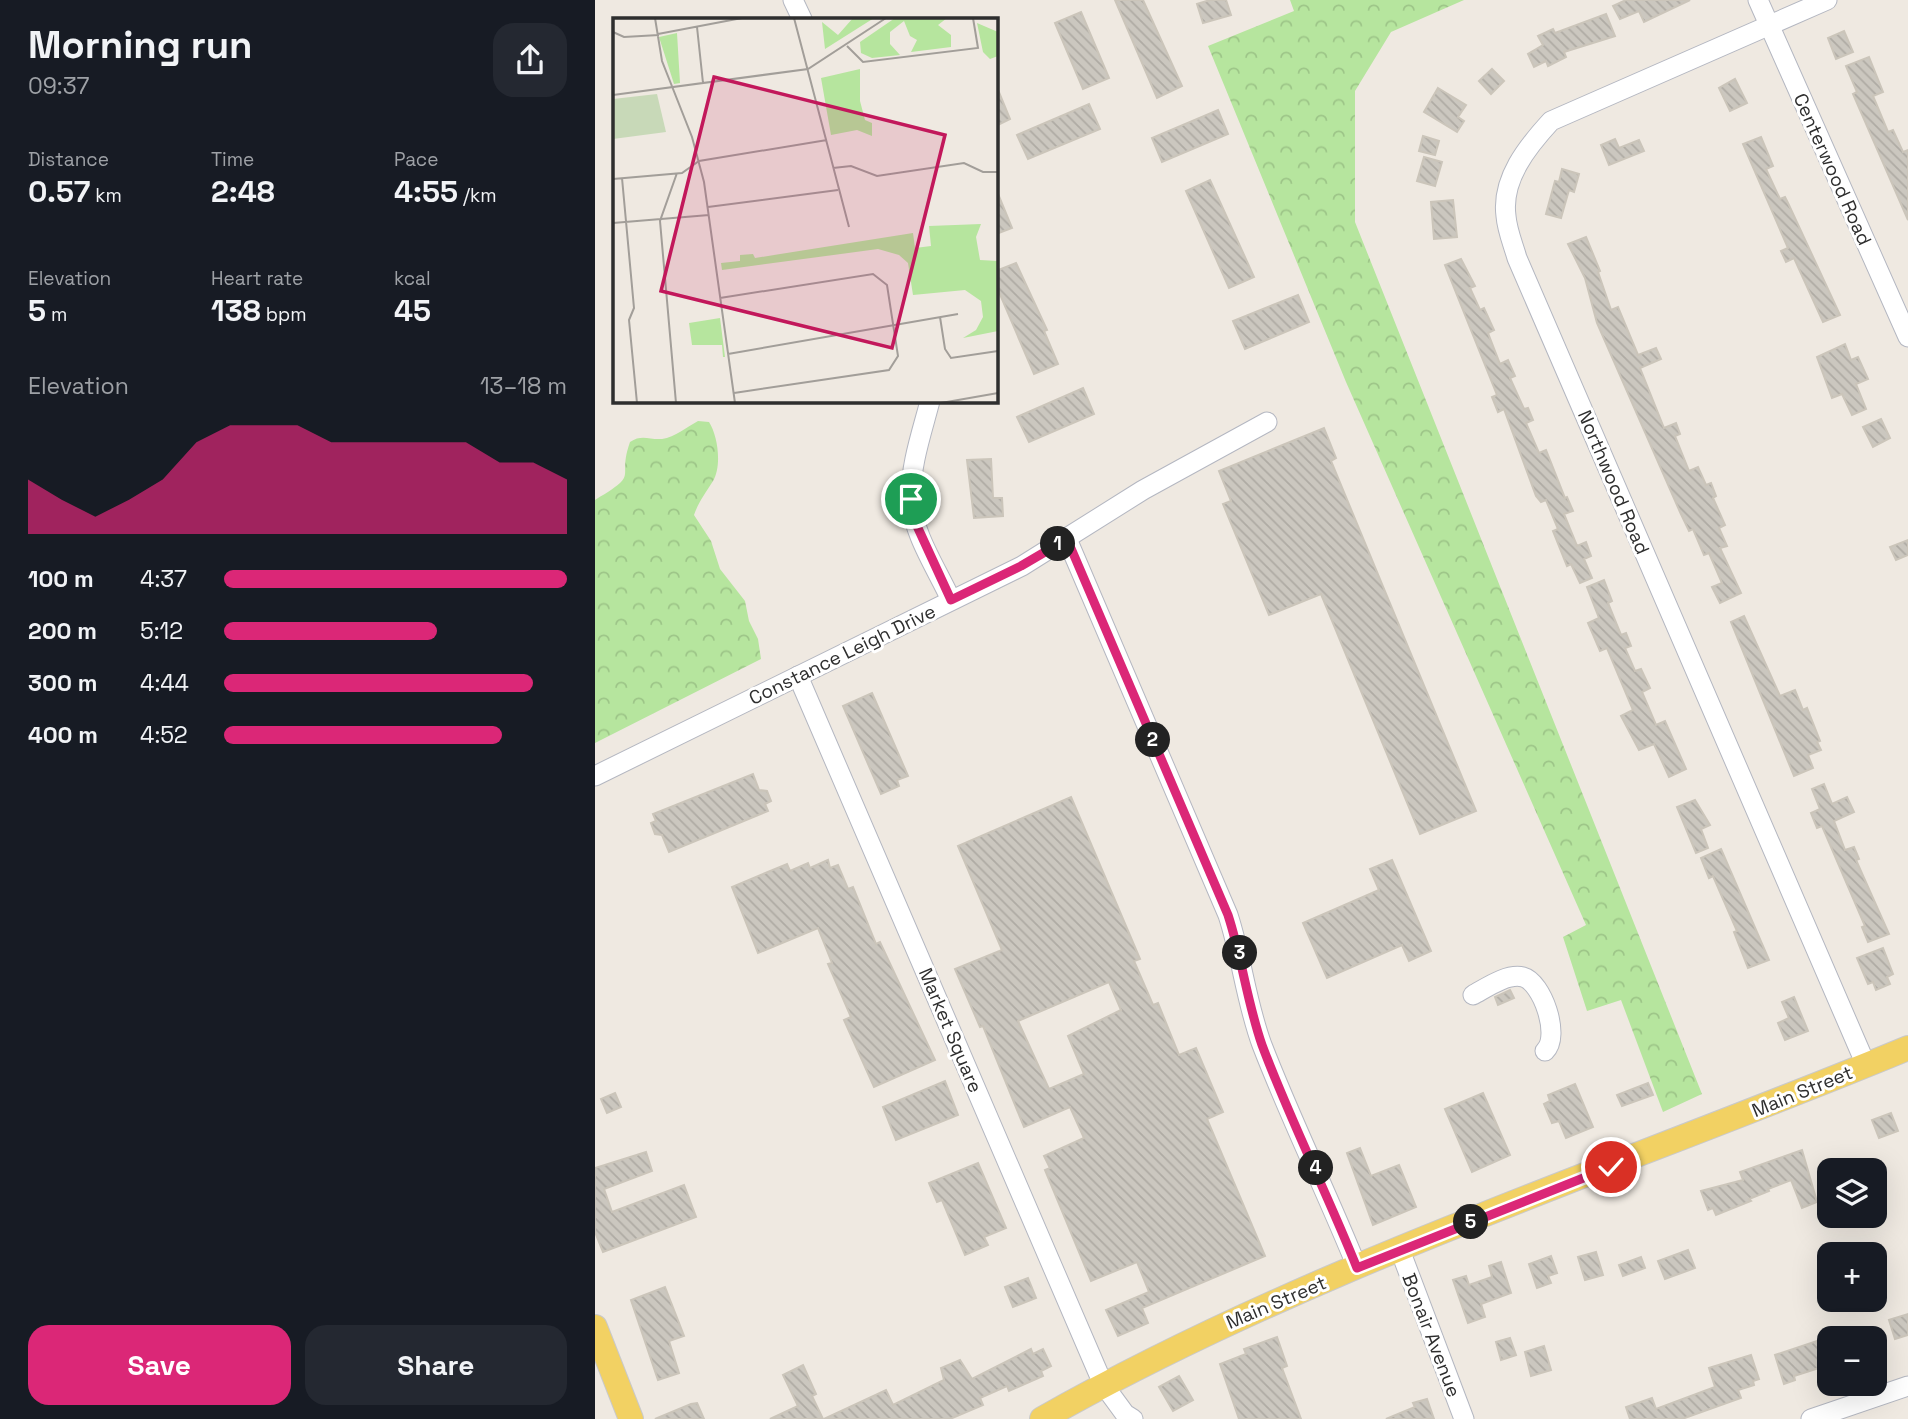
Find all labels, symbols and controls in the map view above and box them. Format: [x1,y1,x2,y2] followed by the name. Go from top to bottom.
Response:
[613,18,997,402] inset map
[28,21,253,69] text: Morning run
[493,23,567,97] button: share
[28,71,90,101] text: 09:37
[1788,89,1877,249] street label: Centerwood Road
[28,147,109,172] text: Distance
[211,147,254,172] text: Time
[394,147,438,172] text: Pace
[28,172,90,211] text: 0.57
[211,172,275,211] text: 2:48
[394,172,458,211] text: 4:55
[90,183,122,208] text: km
[458,183,497,208] text: /km
[28,266,111,291] text: Elevation
[211,266,303,291] text: Heart rate
[394,266,431,291] text: kcal
[28,291,46,330] text: 5
[211,291,261,330] text: 138
[394,291,431,330] text: 45
[46,302,67,327] text: m
[261,302,307,327] text: bpm
[28,371,129,401] text: Elevation
[480,371,567,401] text: 13–18 m
[1572,406,1655,558] street label: Northwood Road
[881,469,941,529] pin
[892,480,930,518] icon: arrive
[1041,526,1075,562] pin: 1
[1053,531,1062,556] text: 1
[28,564,94,594] text: 100 m
[140,564,187,594] text: 4:37
[745,598,940,711] street label: Constance Leigh Drive
[28,616,97,646] text: 200 m
[140,616,183,646] text: 5:12
[28,668,97,698] text: 300 m
[140,668,189,698] text: 4:44
[28,720,98,750] text: 400 m
[140,720,188,750] text: 4:52
[1135,722,1171,758] pin: 2
[1147,727,1158,752] text: 2
[1223,936,1257,970] pin: 3
[1234,940,1245,965] text: 3
[913,964,988,1096] street label: Market Square
[1748,1060,1856,1123] street label: Main Street
[1581,1137,1641,1197] pin
[1592,1148,1630,1186] icon: check
[1299,1150,1333,1186] pin: 4
[1309,1155,1322,1180] text: 4
[1817,1158,1887,1396] map controls
[1817,1158,1887,1228] button: layers
[1453,1204,1489,1240] pin: 5
[1465,1209,1476,1234] text: 5
[1817,1242,1887,1312] button: +
[1222,1270,1330,1335] street label: Main Street
[1396,1270,1467,1401] street label: Bonair Avenue
[28,1325,291,1405] button: Save
[305,1325,567,1405] button: Share
[1817,1326,1887,1396] button: −

